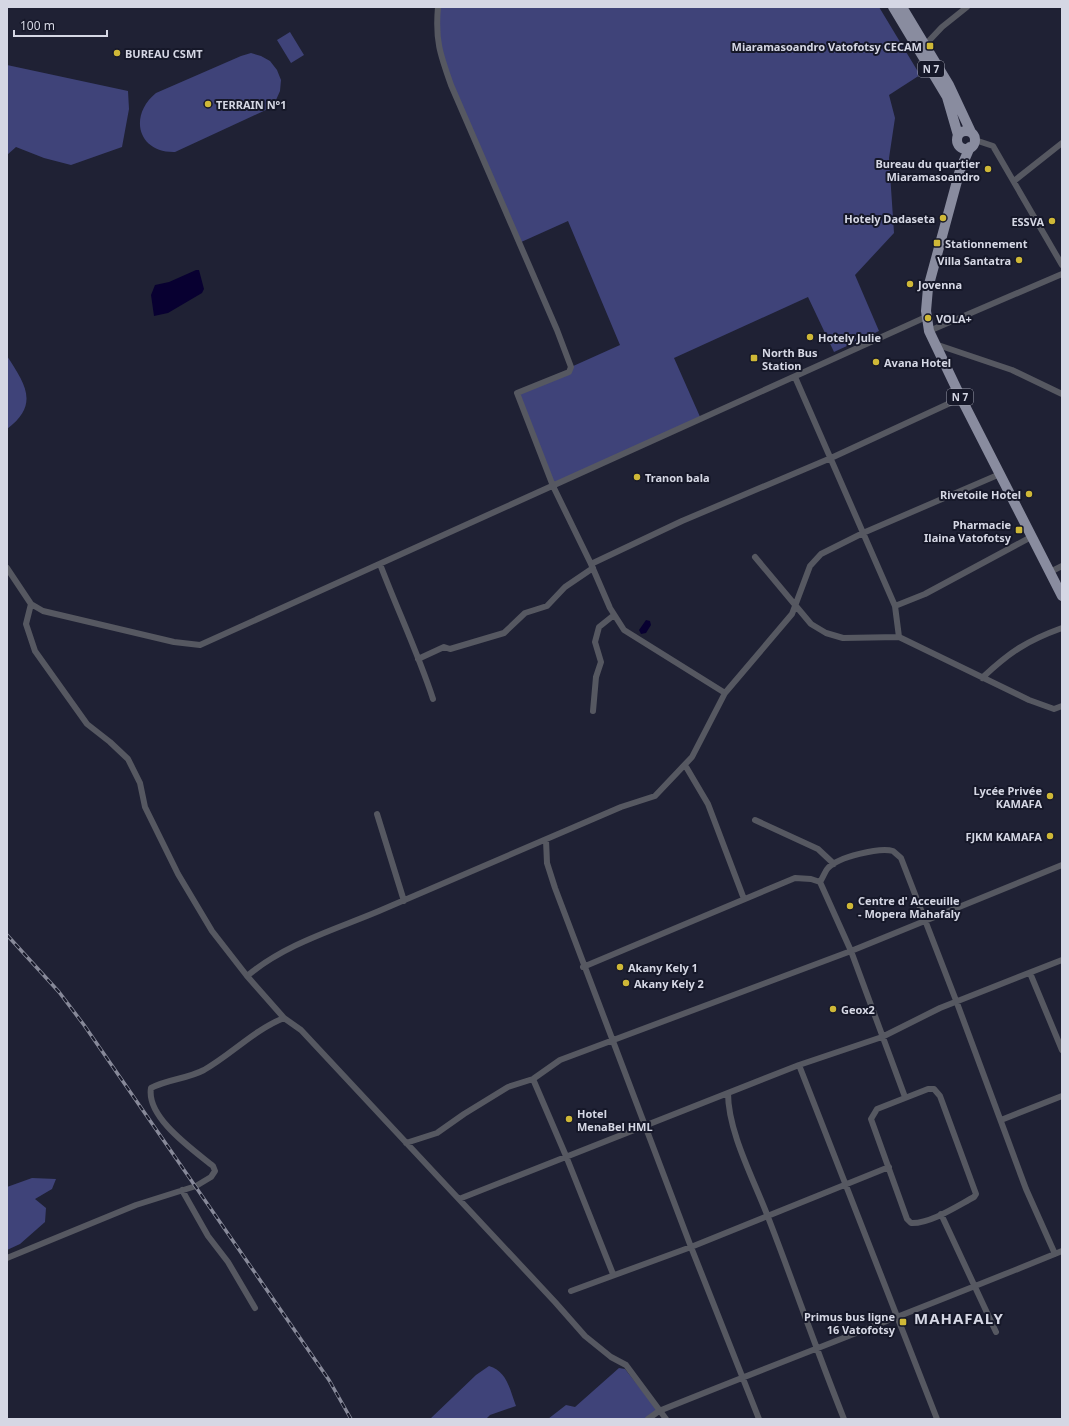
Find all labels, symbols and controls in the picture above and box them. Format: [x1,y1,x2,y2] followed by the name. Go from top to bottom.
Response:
[14,12,107,38] scale bar
[20,17,55,34] text: 100 m
[732,39,922,54] place label: Miaramasoandro Vatofotsy CECAM
[925,41,935,51] marker: Miaramasoandro Vatofotsy CECAM
[125,46,203,61] place label: BUREAU CSMT
[112,48,122,58] marker: BUREAU CSMT
[918,61,944,77] road number: N 7
[216,97,287,112] place label: TERRAIN N°1
[203,99,213,109] marker: TERRAIN N°1
[876,156,980,184] place label: Bureau du quartier Miaramasoandro
[983,164,993,174] marker: Bureau du quartier Miaramasoandro
[844,211,935,226] place label: Hotely Dadaseta
[938,213,948,223] marker: Hotely Dadaseta
[1011,214,1044,229] place label: ESSVA
[1047,216,1057,226] marker: ESSVA
[945,236,1028,251] place label: Stationnement
[932,238,942,248] marker: Stationnement
[937,253,1011,268] place label: Villa Santatra
[1014,255,1024,265] marker: Villa Santatra
[917,277,962,292] place label: Jovenna
[905,279,915,289] marker: Jovenna
[936,311,972,326] place label: VOLA+
[923,313,933,323] marker: VOLA+
[818,330,881,345] place label: Hotely Julie
[805,332,815,342] marker: Hotely Julie
[762,345,818,373] place label: North Bus Station
[749,353,759,363] marker: North Bus Station
[884,355,951,370] place label: Avana Hotel
[871,357,881,367] marker: Avana Hotel
[947,389,973,405] road number: N 7
[645,470,710,485] place label: Tranon bala
[632,472,642,482] marker: Tranon bala
[940,487,1021,502] place label: Rivetoile Hotel
[1024,489,1034,499] marker: Rivetoile Hotel
[924,517,1012,545] place label: Pharmacie Ilaina Vatofotsy
[1014,525,1024,535] marker: Pharmacie Ilaina Vatofotsy
[973,783,1042,811] place label: Lycée Privée KAMAFA
[1045,791,1055,801] marker: Lycée Privée KAMAFA
[965,829,1042,844] place label: FJKM KAMAFA
[1045,831,1055,841] marker: FJKM KAMAFA
[858,893,961,921] place label: Centre d' Acceuille - Mopera Mahafaly
[845,901,855,911] marker: Centre d' Acceuille - Mopera Mahafaly
[628,960,698,975] place label: Akany Kely 1
[615,962,625,972] marker: Akany Kely 1
[634,976,704,991] place label: Akany Kely 2
[621,978,631,988] marker: Akany Kely 2
[841,1002,875,1017] place label: Geox2
[828,1004,838,1014] marker: Geox2
[577,1106,653,1134] place label: Hotel MenaBel HML
[564,1114,574,1124] marker: Hotel MenaBel HML
[914,1308,1004,1328] district label: MAHAFALY
[804,1309,896,1337] place label: Primus bus ligne 16 Vatofotsy
[898,1317,908,1327] marker: Primus bus ligne 16 Vatofotsy

